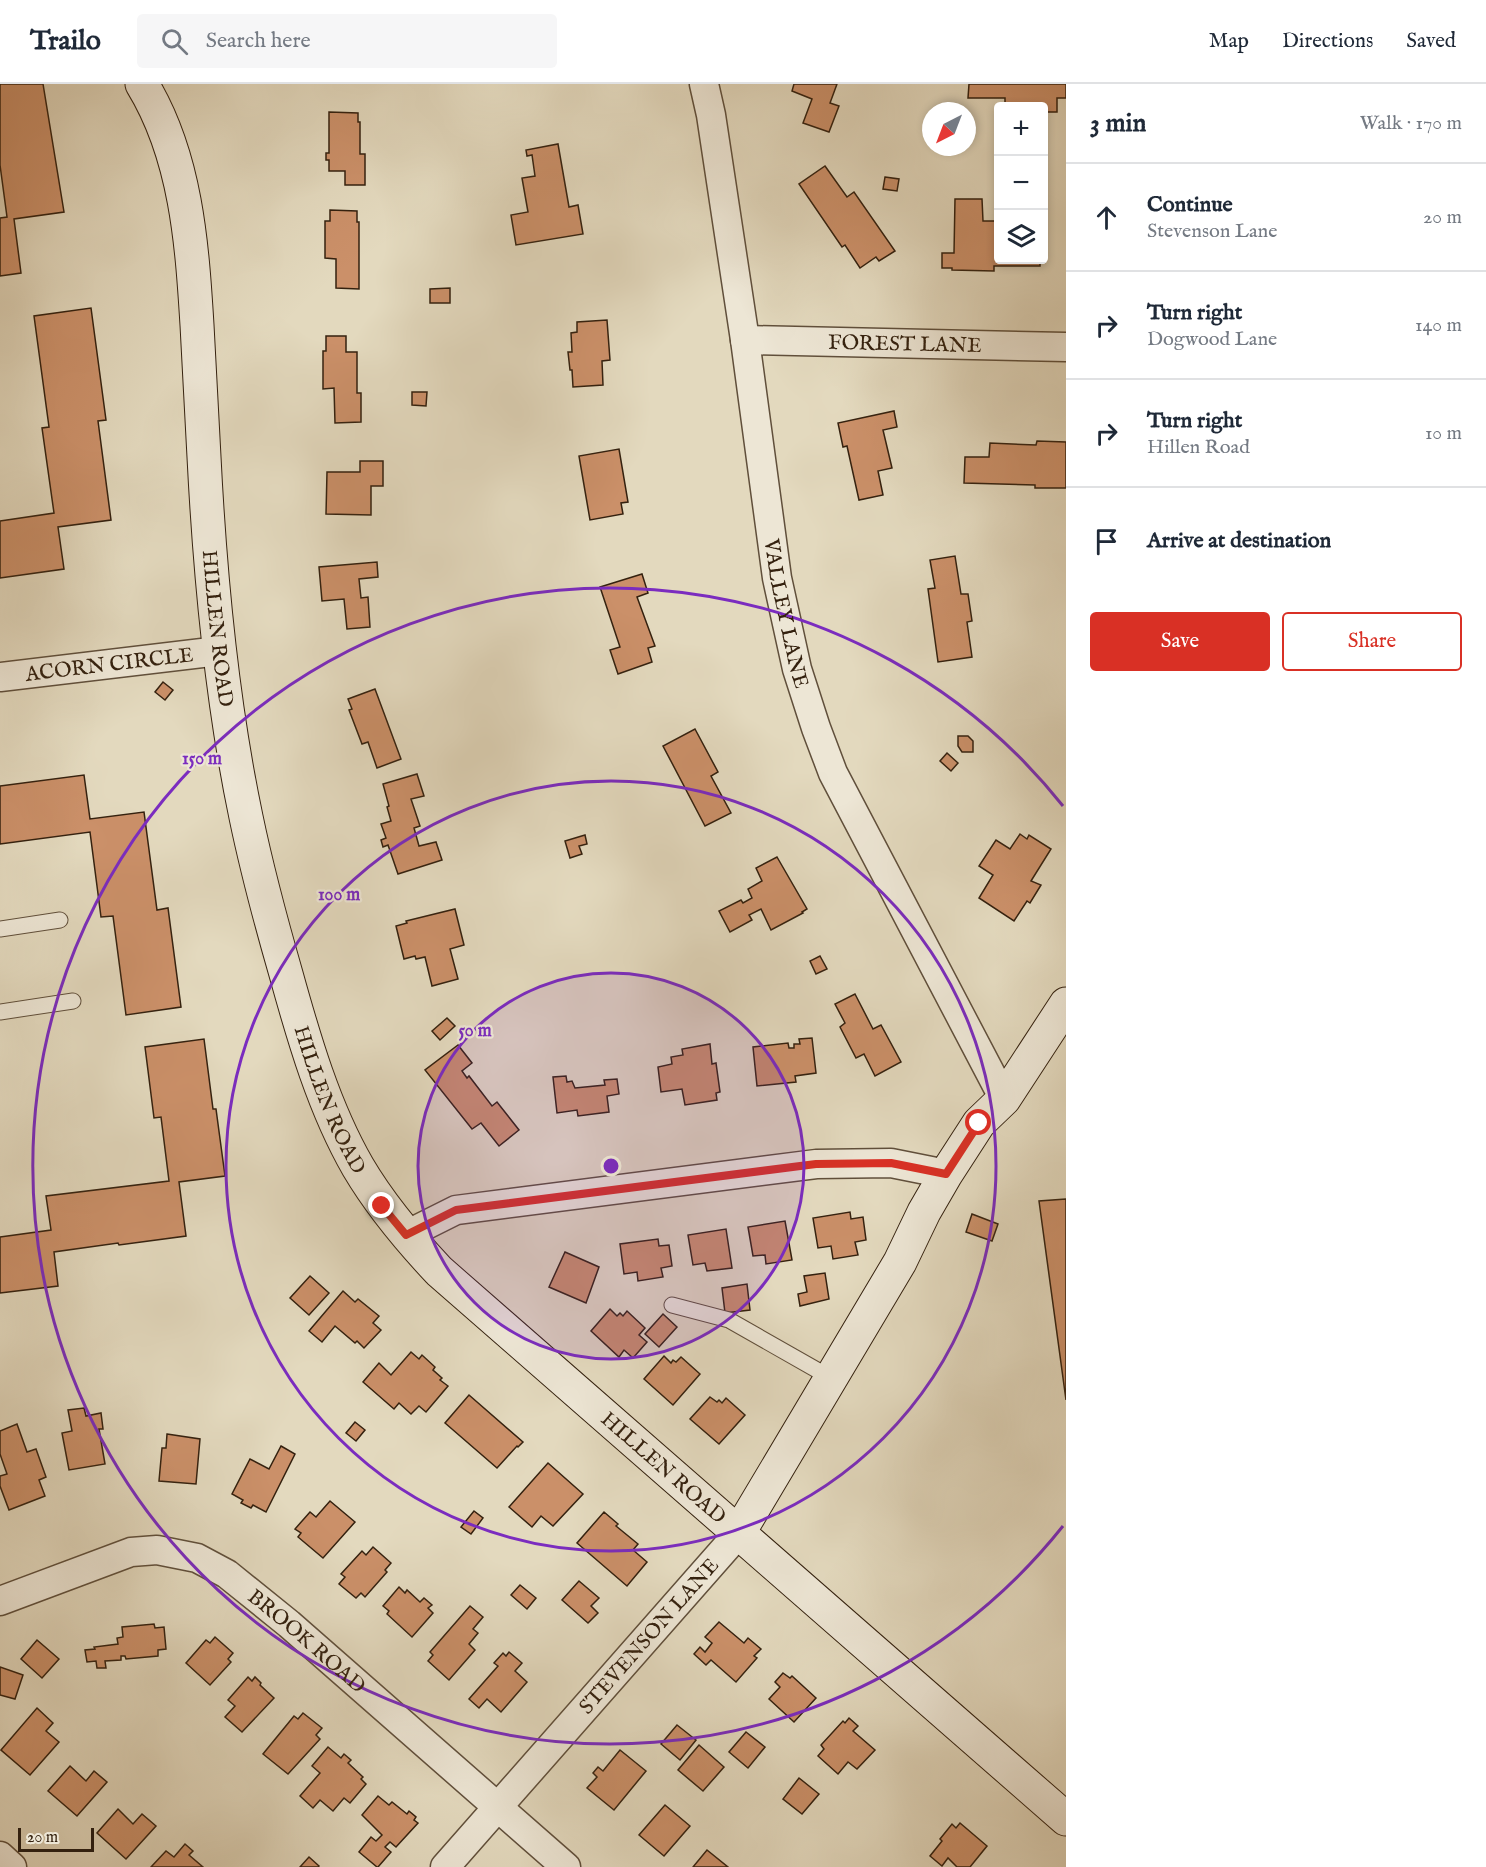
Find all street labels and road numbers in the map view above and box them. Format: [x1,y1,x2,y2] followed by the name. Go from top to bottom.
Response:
[828,330,982,360] street label: FOREST LANE
[757,536,814,692] street label: VALLEY LANE
[195,549,239,709] street label: HILLEN ROAD
[23,642,195,689] street label: ACORN CIRCLE
[287,1023,371,1179] street label: HILLEN ROAD
[594,1406,731,1531] street label: HILLEN ROAD
[574,1553,726,1720] street label: STEVENSON LANE
[241,1584,371,1700] street label: BROOK ROAD

